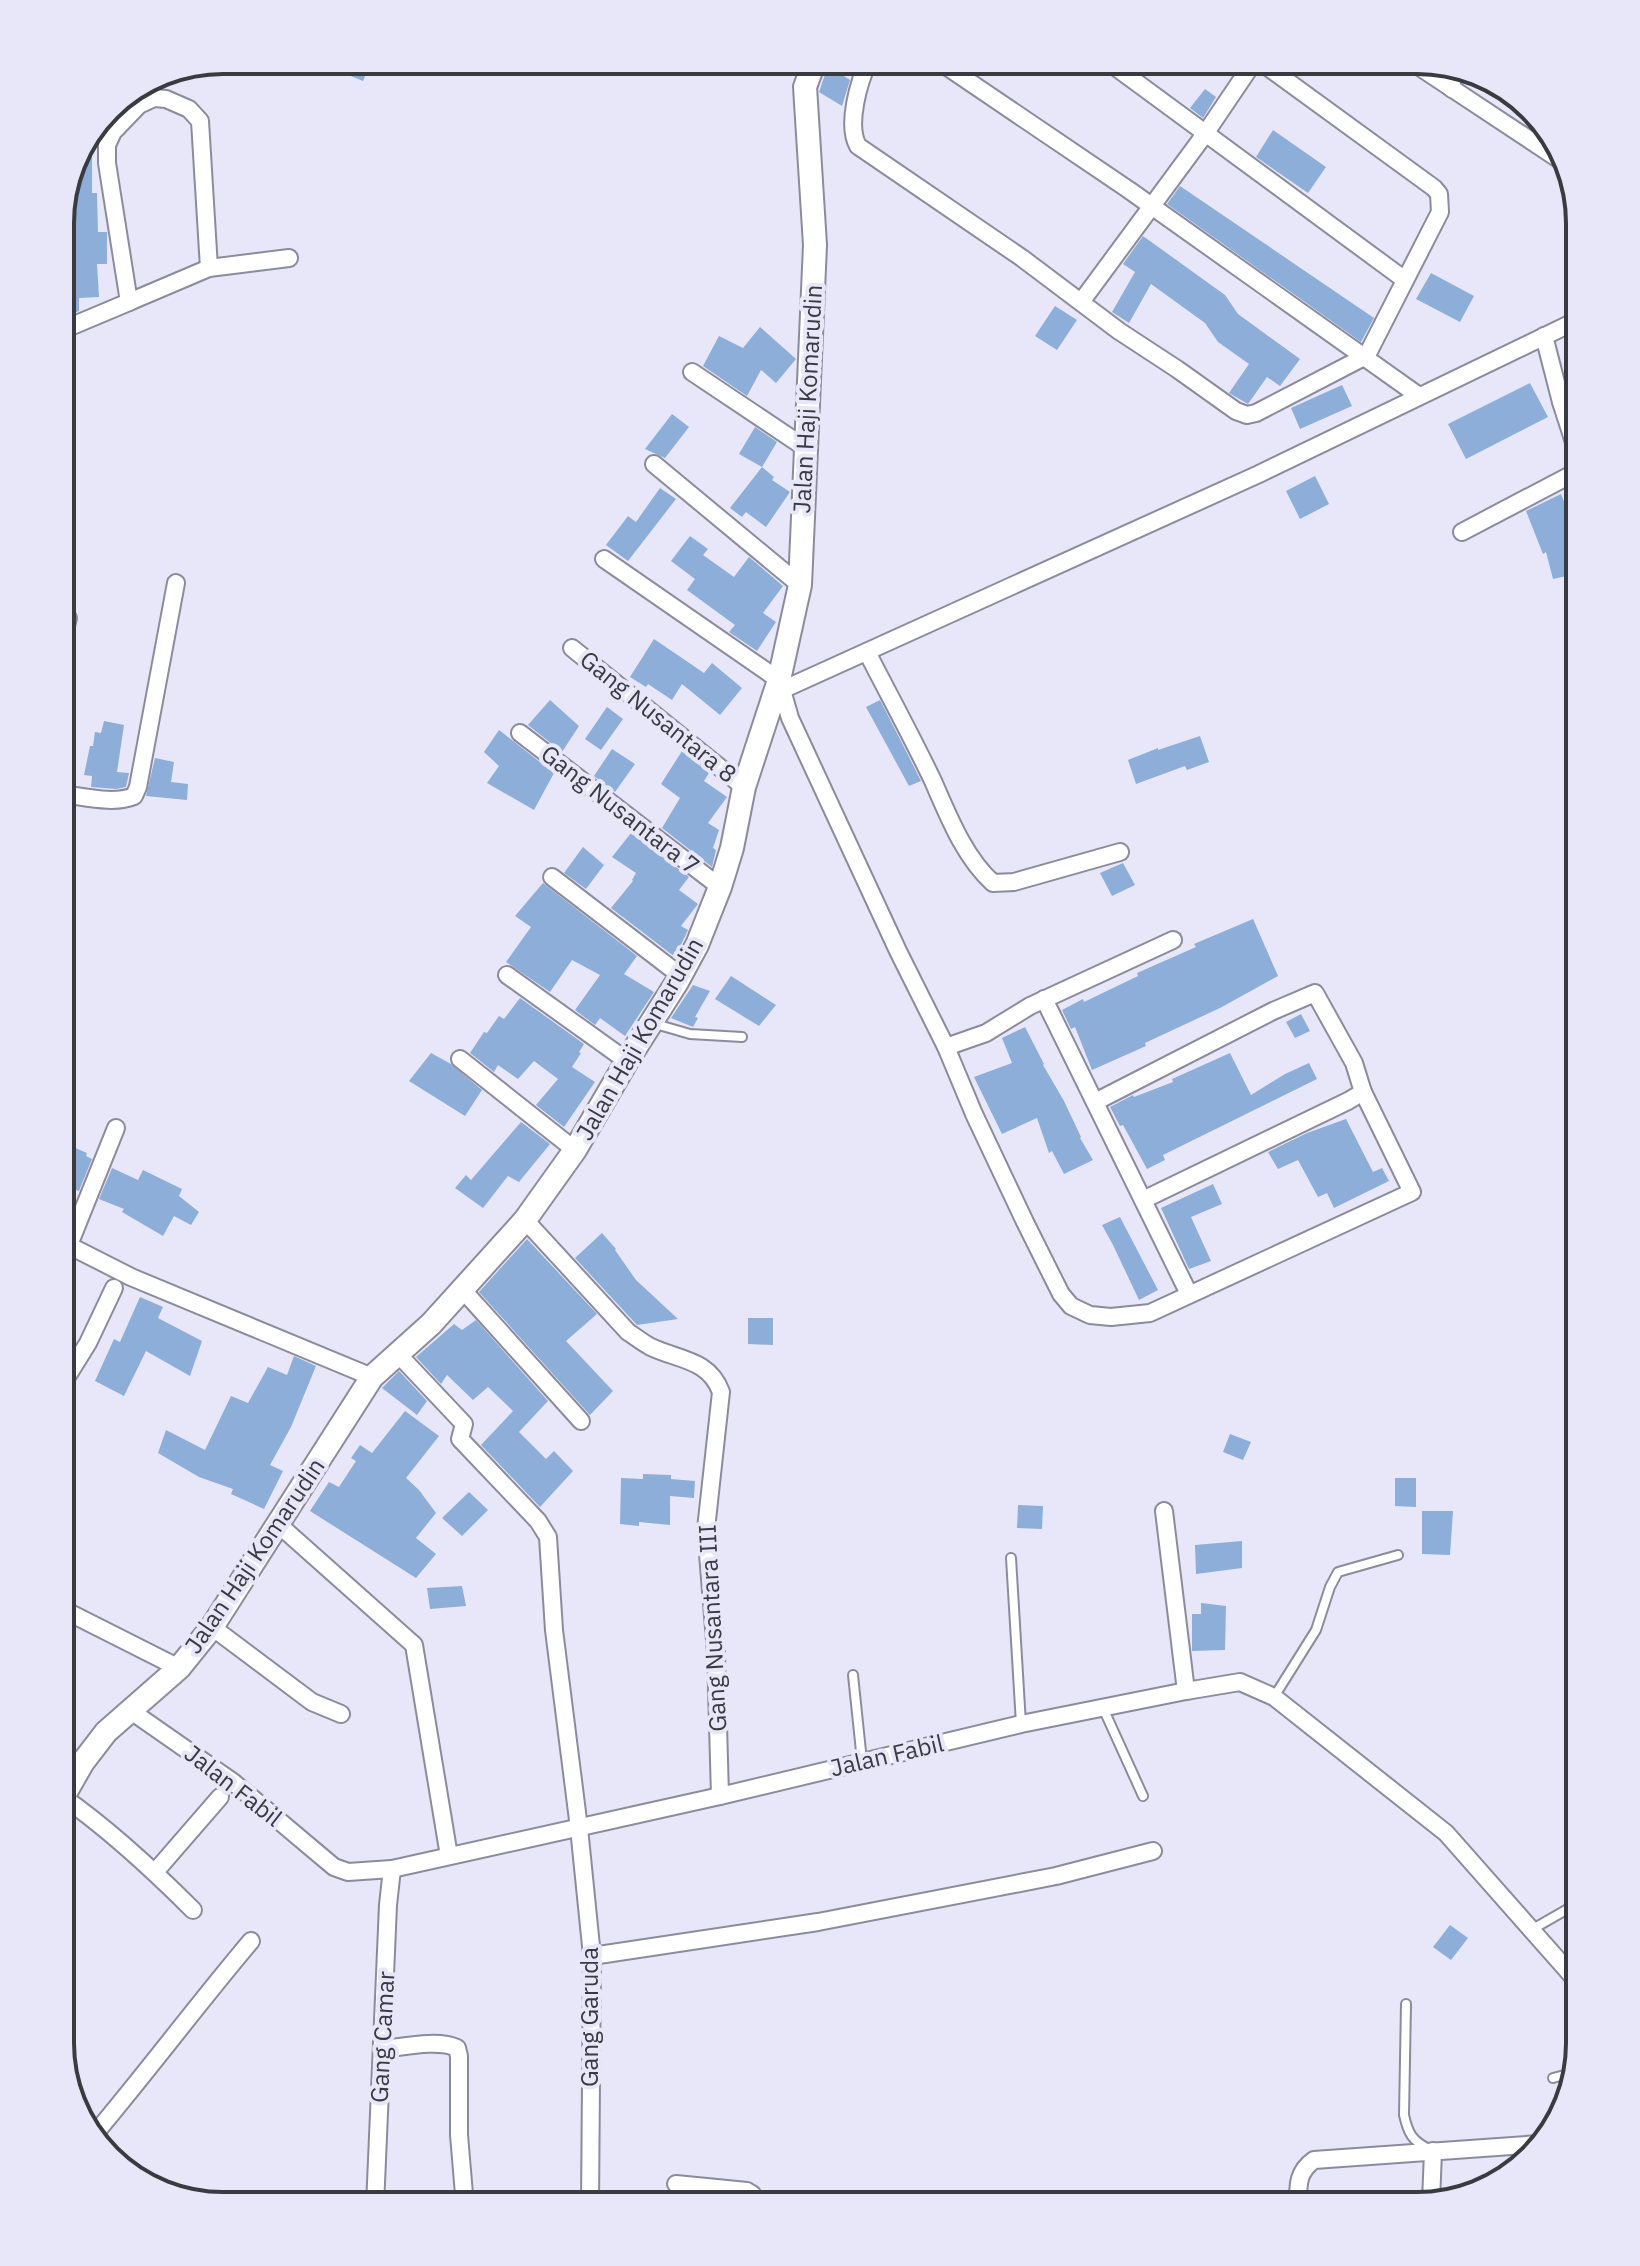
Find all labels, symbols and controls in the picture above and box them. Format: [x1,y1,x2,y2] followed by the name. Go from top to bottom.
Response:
[785,284,829,514] street label: Jalan Haji Komarudin
[574,643,744,789] street label: Gang Nusantara 8
[535,737,707,881] street label: Gang Nusantara 7
[568,931,710,1146] street label: Jalan Haji Komarudin
[177,1452,331,1659] street label: Jalan Haji Komarudin
[691,1524,733,1732] street label: Gang Nusantara III
[827,1726,947,1784] street label: Jalan Fabil
[178,1737,289,1833] street label: Jalan Fabil
[573,1947,605,2087] street label: Gang Garuda
[363,1970,401,2104] street label: Gang Camar

